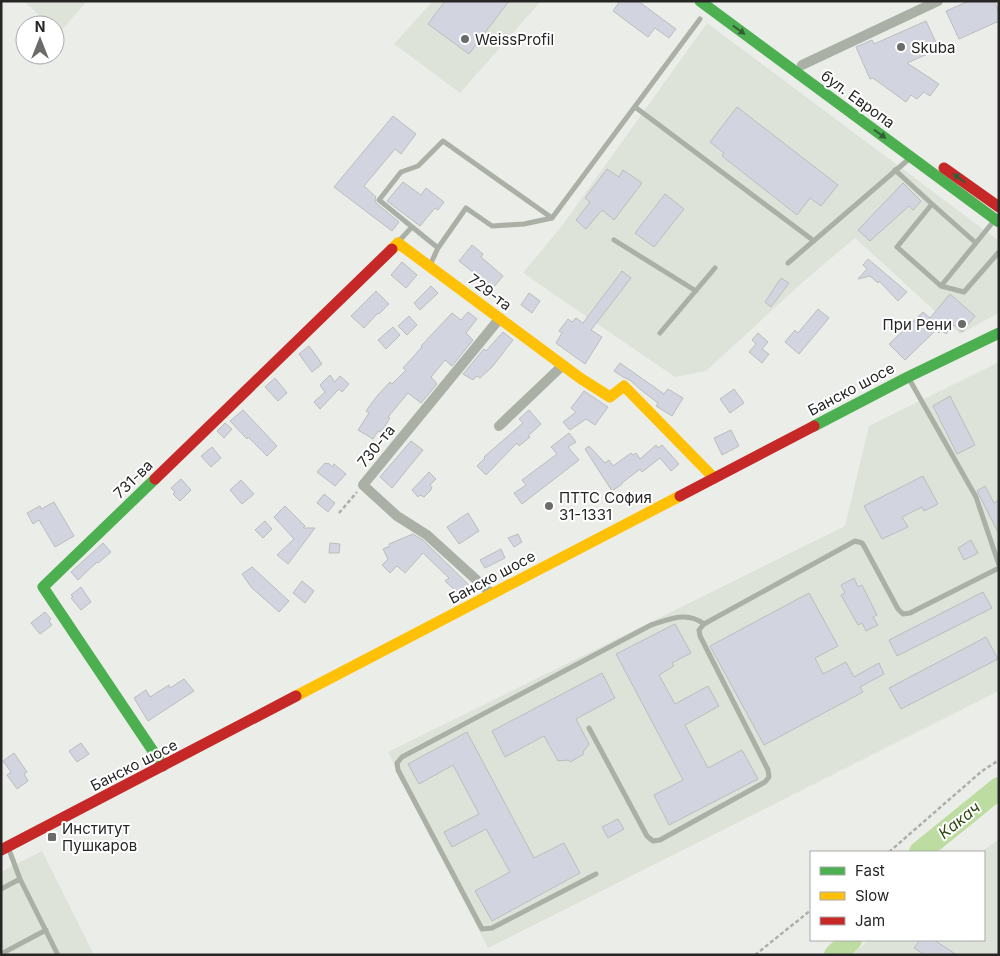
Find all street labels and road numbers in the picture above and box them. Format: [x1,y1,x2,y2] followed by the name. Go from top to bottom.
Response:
[817,66,899,132] street label: бул. Европа
[465,270,515,314] street label: 729-та
[805,358,897,420] street label: Банско шосе
[353,421,399,471] street label: 730-та
[109,456,157,502] street label: 731-ва
[446,546,538,608] street label: Банско шосе
[87,735,181,795] street label: Банско шосе

